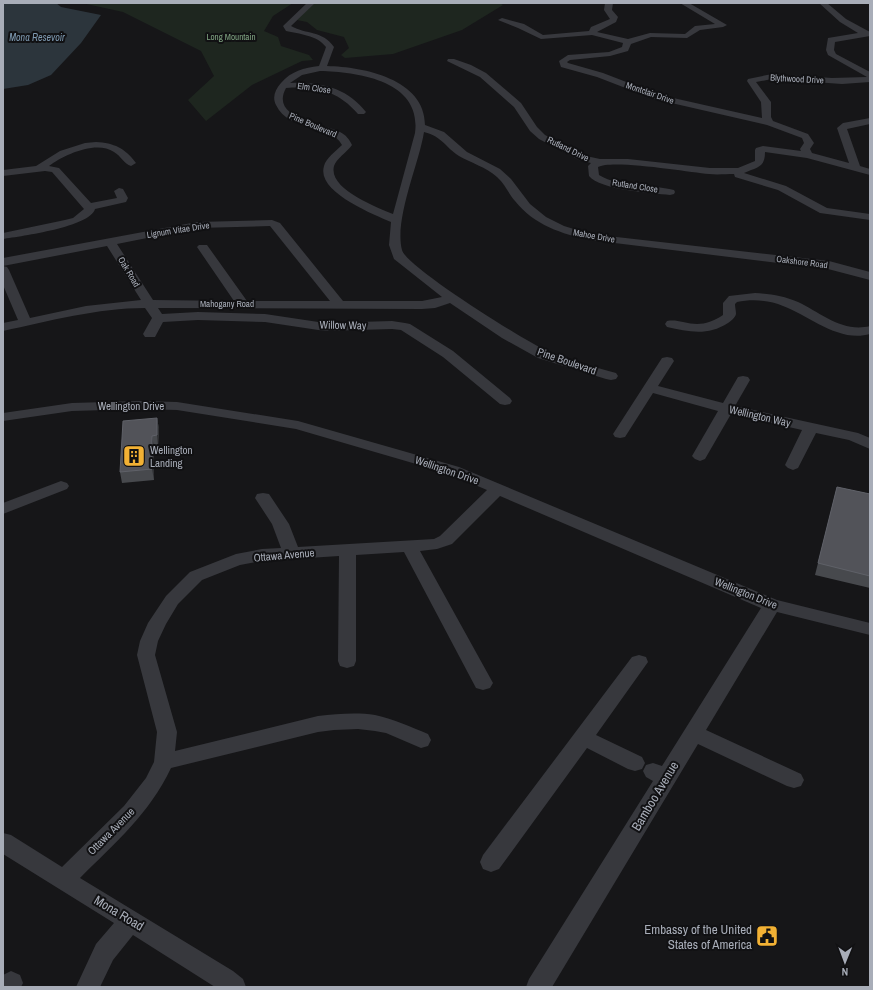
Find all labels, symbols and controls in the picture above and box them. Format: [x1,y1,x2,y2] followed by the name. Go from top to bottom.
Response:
[9,31,65,44] water label: Mona Resevoir
[206,31,256,43] park label: Long Mountain
[770,72,824,86] street label: Blythwood Drive
[624,79,676,107] street label: Montclair Drive
[297,80,331,96] street label: Elm Close
[287,110,339,140] street label: Pine Boulevard
[545,134,591,164] street label: Rutland Drive
[611,176,659,196] street label: Rutland Close
[146,219,210,241] street label: Lignum Vitae Drive
[572,226,616,246] street label: Mahoe Drive
[776,253,828,271] street label: Oakshore Road
[115,255,143,289] street label: Oak Road
[200,298,254,310] street label: Mahogany Road
[319,318,367,332] street label: Willow Way
[536,344,598,378] street label: Pine Boulevard
[98,399,164,413] street label: Wellington Drive
[728,402,793,430] street label: Wellington Way
[121,443,147,469] building icon: Wellington Landing
[150,443,192,470] place label: Wellington Landing
[413,453,481,487] street label: Wellington Drive
[253,545,315,565] street label: Ottawa Avenue
[713,574,779,612] street label: Wellington Drive
[628,758,682,834] street label: Bamboo Avenue
[84,804,138,858] street label: Ottawa Avenue
[91,892,147,935] street label: Mona Road
[644,921,752,953] place label: Embassy of the United States of America
[754,923,780,949] public building icon: Embassy of the United States of America
[825,942,865,982] north arrow
[841,965,848,979] text: N

